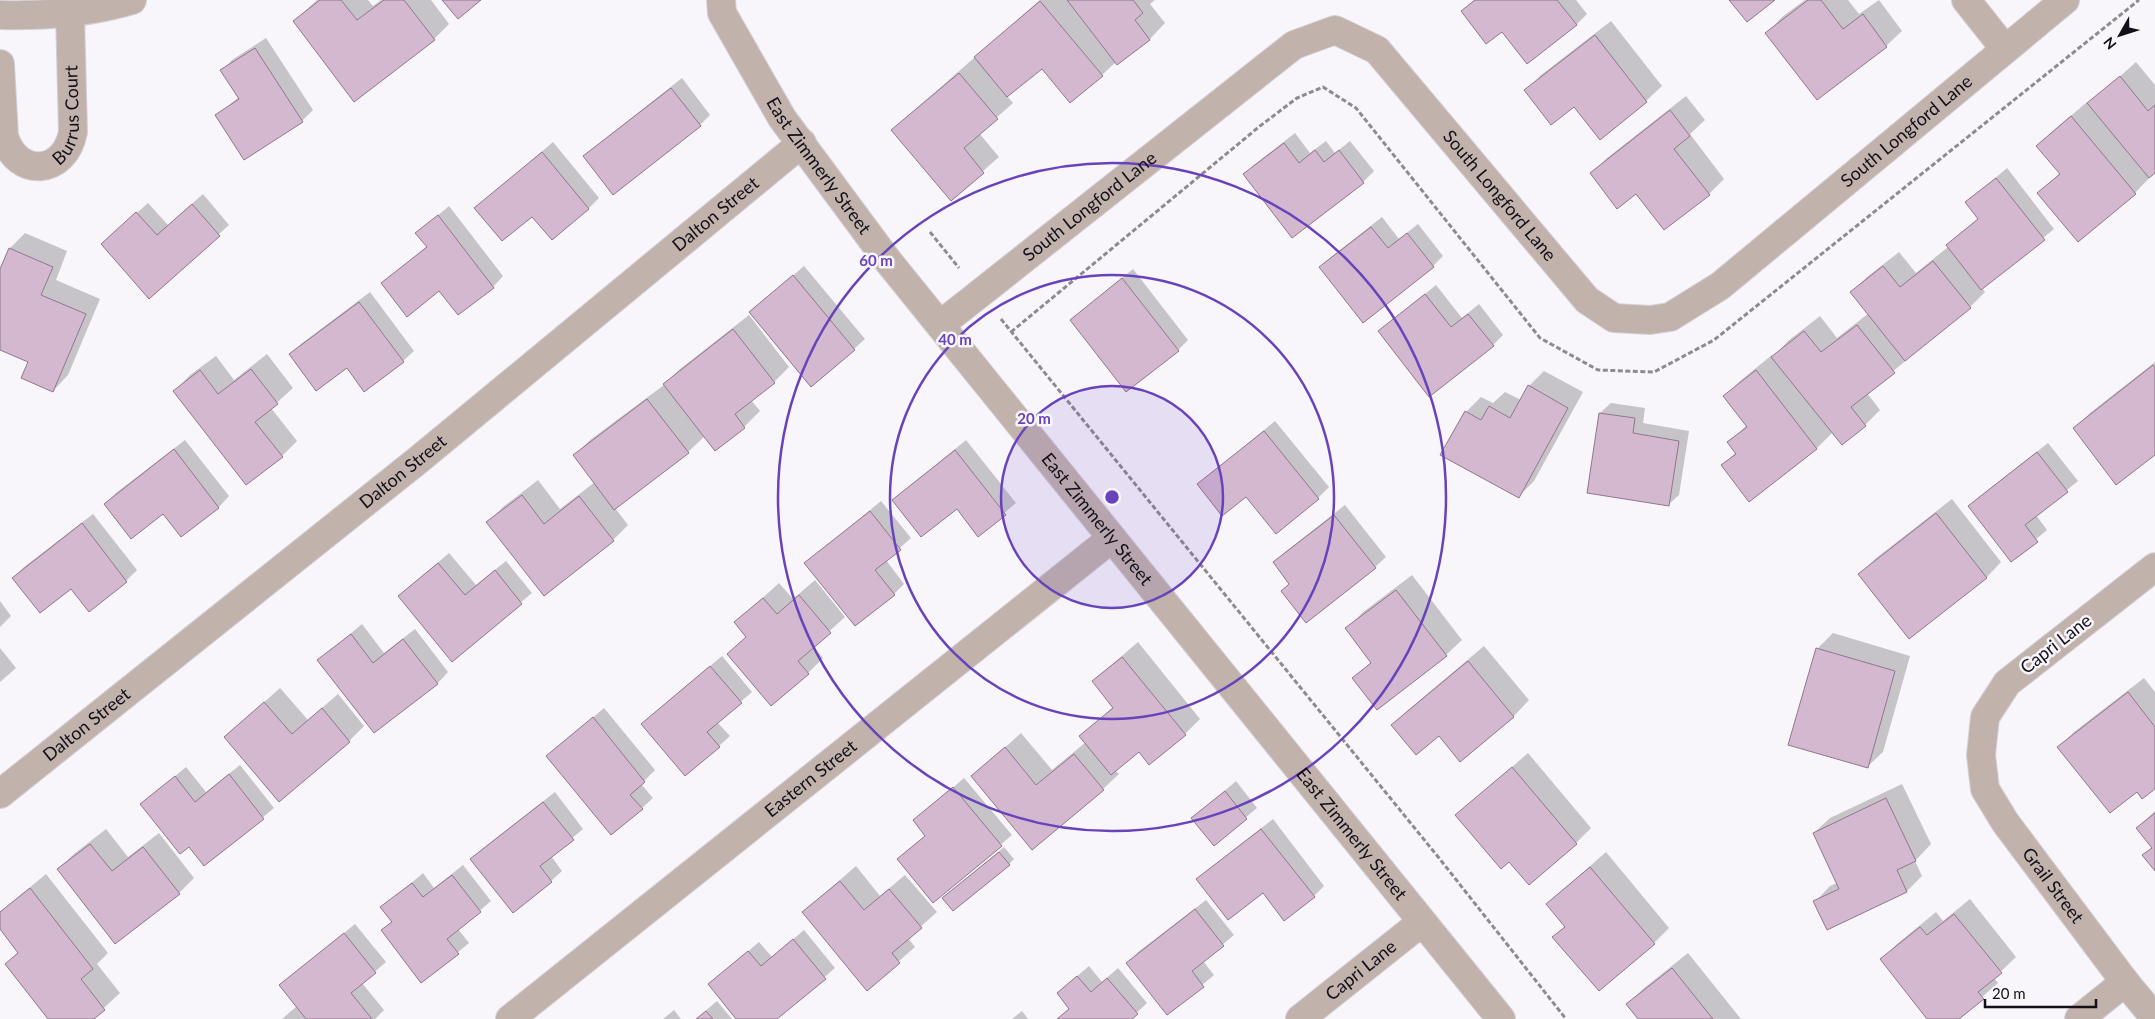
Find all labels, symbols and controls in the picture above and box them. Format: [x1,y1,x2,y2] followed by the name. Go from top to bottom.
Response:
[2095,10,2145,60] north arrow
[2100,34,2120,53] text: N
[47,64,83,169] street label: Burrus Court
[1836,70,1976,191] street label: South Longford Lane
[762,93,877,239] street label: East Zimmerly Street
[1439,125,1562,265] street label: South Longford Lane
[1018,146,1160,265] street label: South Longford Lane
[667,171,763,256] street label: Dalton Street
[859,251,893,269] text: 60 m
[938,330,972,348] text: 40 m
[1017,409,1051,427] text: 20 m
[355,429,451,513] street label: Dalton Street
[1037,448,1158,590] street label: East Zimmerly Street
[1103,488,1121,506] centre of rings
[2015,609,2095,678] street label: Capri Lane
[38,682,135,765] street label: Dalton Street
[760,734,861,821] street label: Eastern Street
[1292,763,1413,905] street label: East Zimmerly Street
[2018,843,2089,928] street label: Grail Street
[1321,935,1400,1005] street label: Capri Lane
[1985,976,2096,1008] scale bar
[1992,984,2026,1002] text: 20 m

